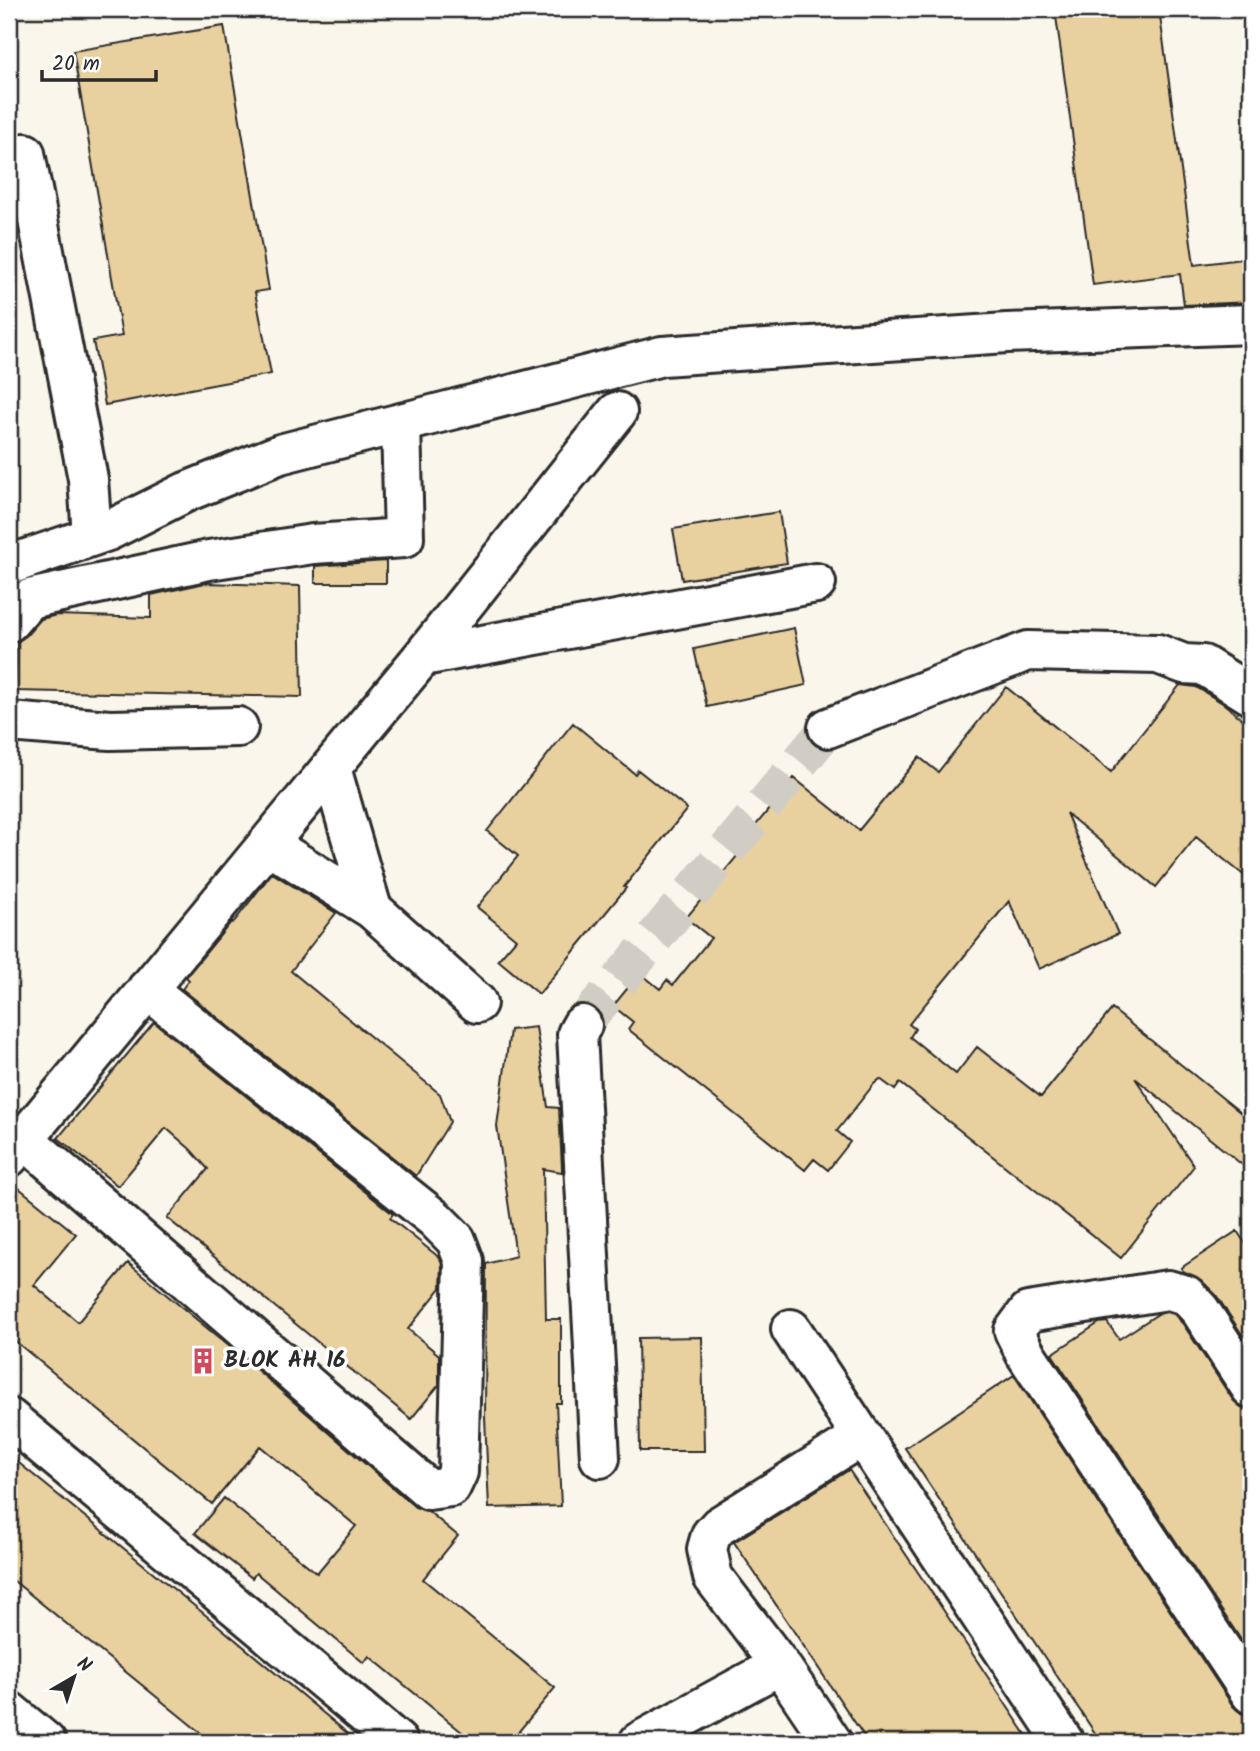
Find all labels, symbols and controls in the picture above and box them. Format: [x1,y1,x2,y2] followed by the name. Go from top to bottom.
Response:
[42,38,156,82] scale bar
[52,48,100,81] text: 20 m
[224,1343,346,1379] place label: BLOK AH 16
[188,1346,218,1376] building icon: BLOK AH 16
[38,1642,108,1712] north arrow
[69,1650,98,1681] text: N

